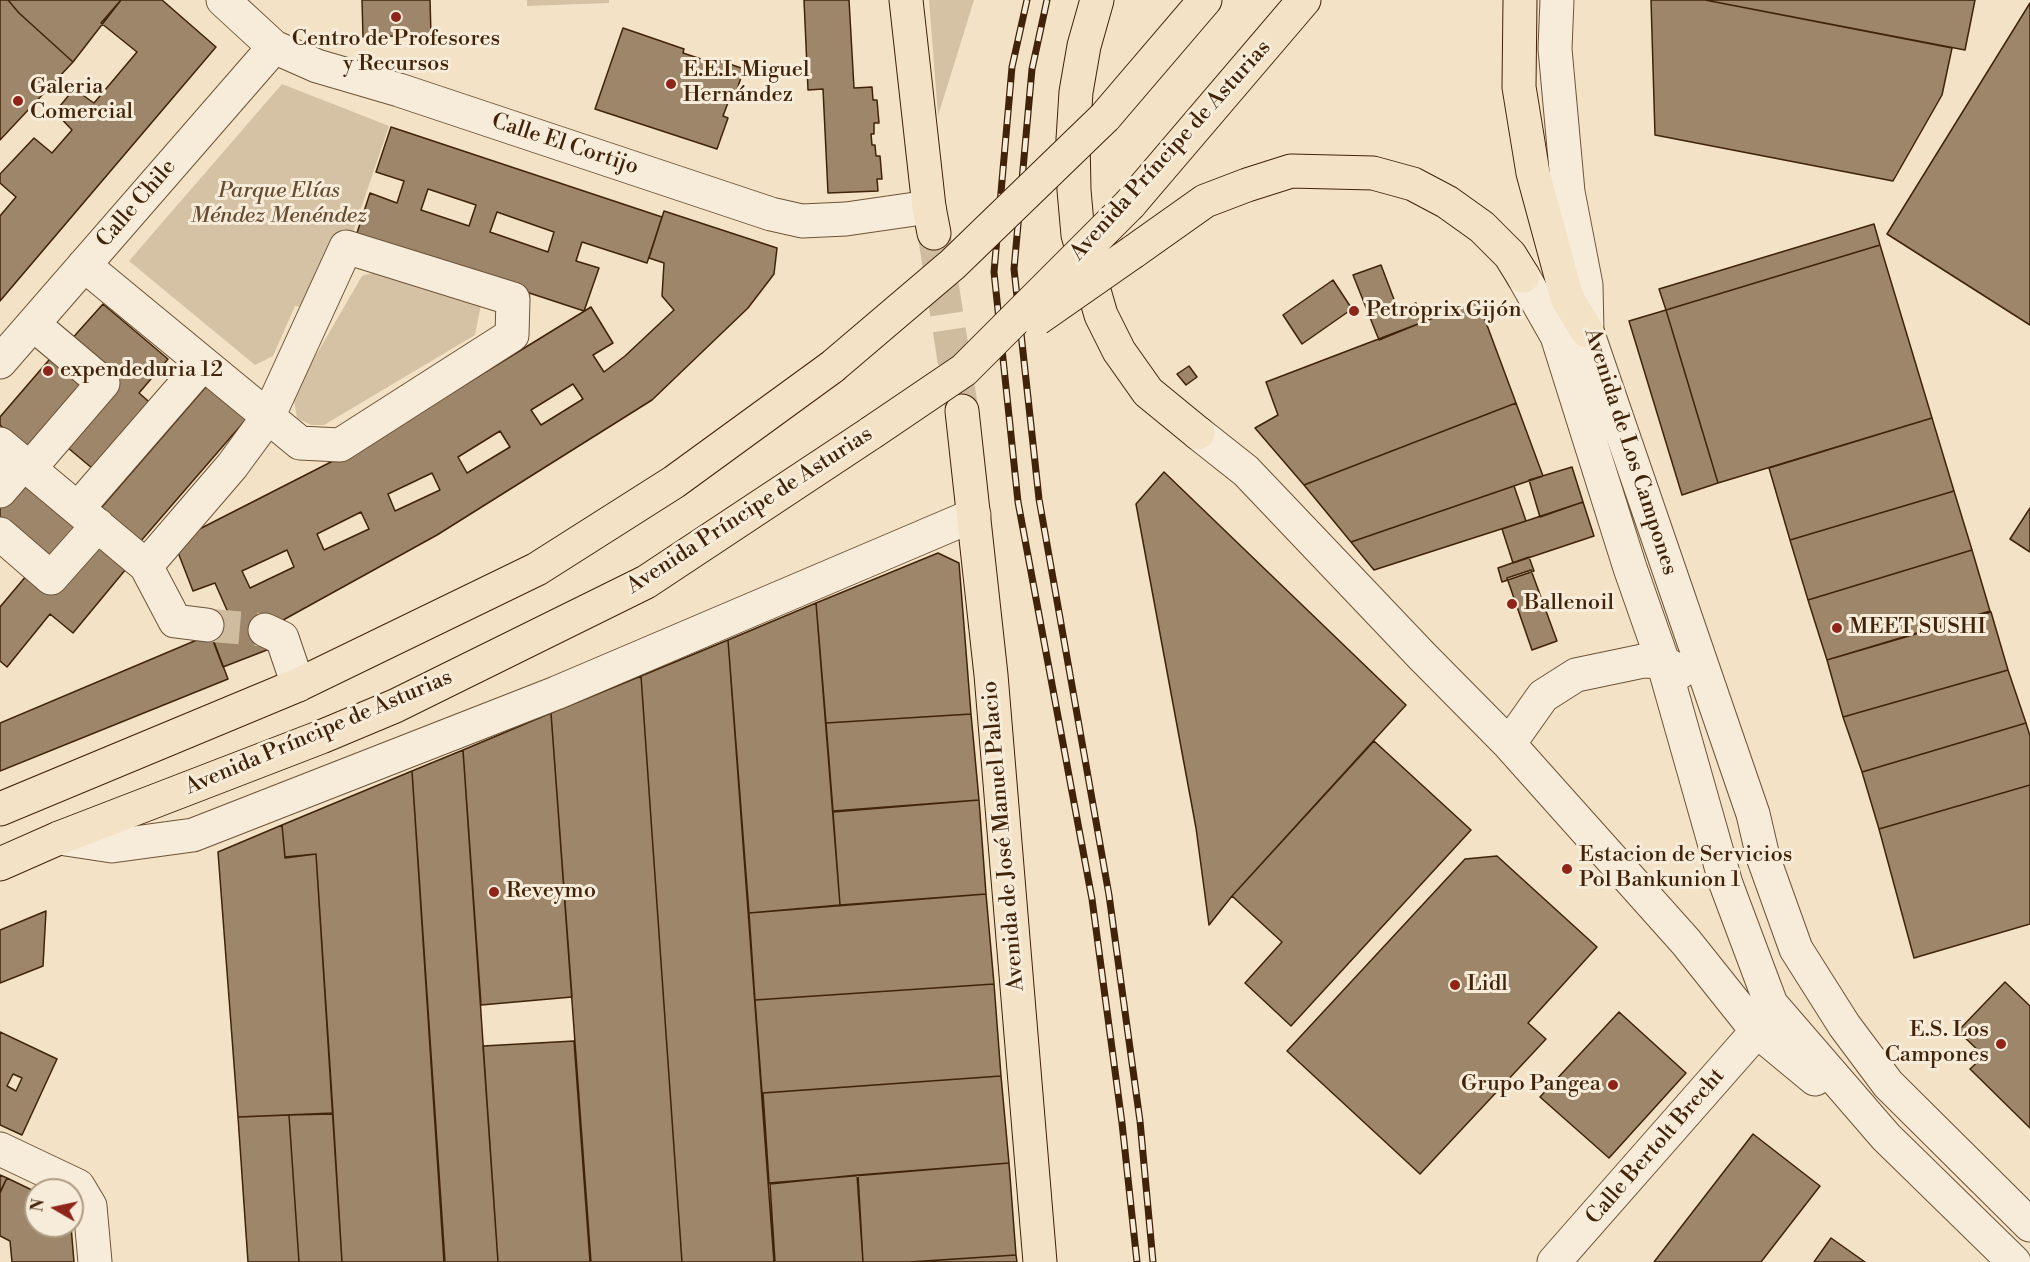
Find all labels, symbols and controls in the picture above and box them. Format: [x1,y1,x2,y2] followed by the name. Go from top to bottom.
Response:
[389,10,403,24] marker: Centro de Profesores y Recursos
[292,27,500,78] place label: Centro de Profesores y Recursos
[1065,35,1277,267] street label: Avenida Príncipe de Asturias
[683,58,809,110] place label: E.E.I. Miguel Hernández
[30,75,133,126] place label: Galeria Comercial
[664,77,678,91] marker: E.E.I. Miguel Hernández
[11,94,25,108] marker: Galeria Comercial
[488,109,642,181] street label: Calle El Cortijo
[92,155,182,253] street label: Calle Chile
[191,179,367,230] park label: Parque Elías Méndez Menéndez
[1366,298,1521,324] place label: Petroprix Gijón
[1347,304,1361,318] marker: Petroprix Gijón
[1578,325,1682,579] street label: Avenida de Los Campones
[60,358,223,384] place label: expendeduria 12
[41,364,55,378] marker: expendeduria 12
[622,422,878,600] street label: Avenida Príncipe de Asturias
[1524,591,1614,617] place label: Ballenoil
[1505,597,1519,611] marker: Ballenoil
[1849,615,1986,641] place label: MEET SUSHI
[1830,621,1844,635] marker: MEET SUSHI
[181,665,457,801] street label: Avenida Príncipe de Asturias
[977,680,1031,992] street label: Avenida de José Manuel Palacio
[1579,843,1793,894] place label: Estacion de Servicios Pol Bankunion 1
[1560,862,1574,876] marker: Estacion de Servicios Pol Bankunion 1
[506,879,596,905] place label: Reveymo
[487,885,501,899] marker: Reveymo
[1467,972,1508,998] place label: Lidl
[1448,978,1462,992] marker: Lidl
[1885,1018,1989,1070] place label: E.S. Los Campones
[1994,1037,2008,1051] marker: E.S. Los Campones
[1581,1064,1731,1230] street label: Calle Bertolt Brecht
[1461,1072,1601,1098] place label: Grupo Pangea
[1606,1078,1620,1092] marker: Grupo Pangea
[24,1178,84,1238] north arrow
[27,1198,49,1213] text: N

